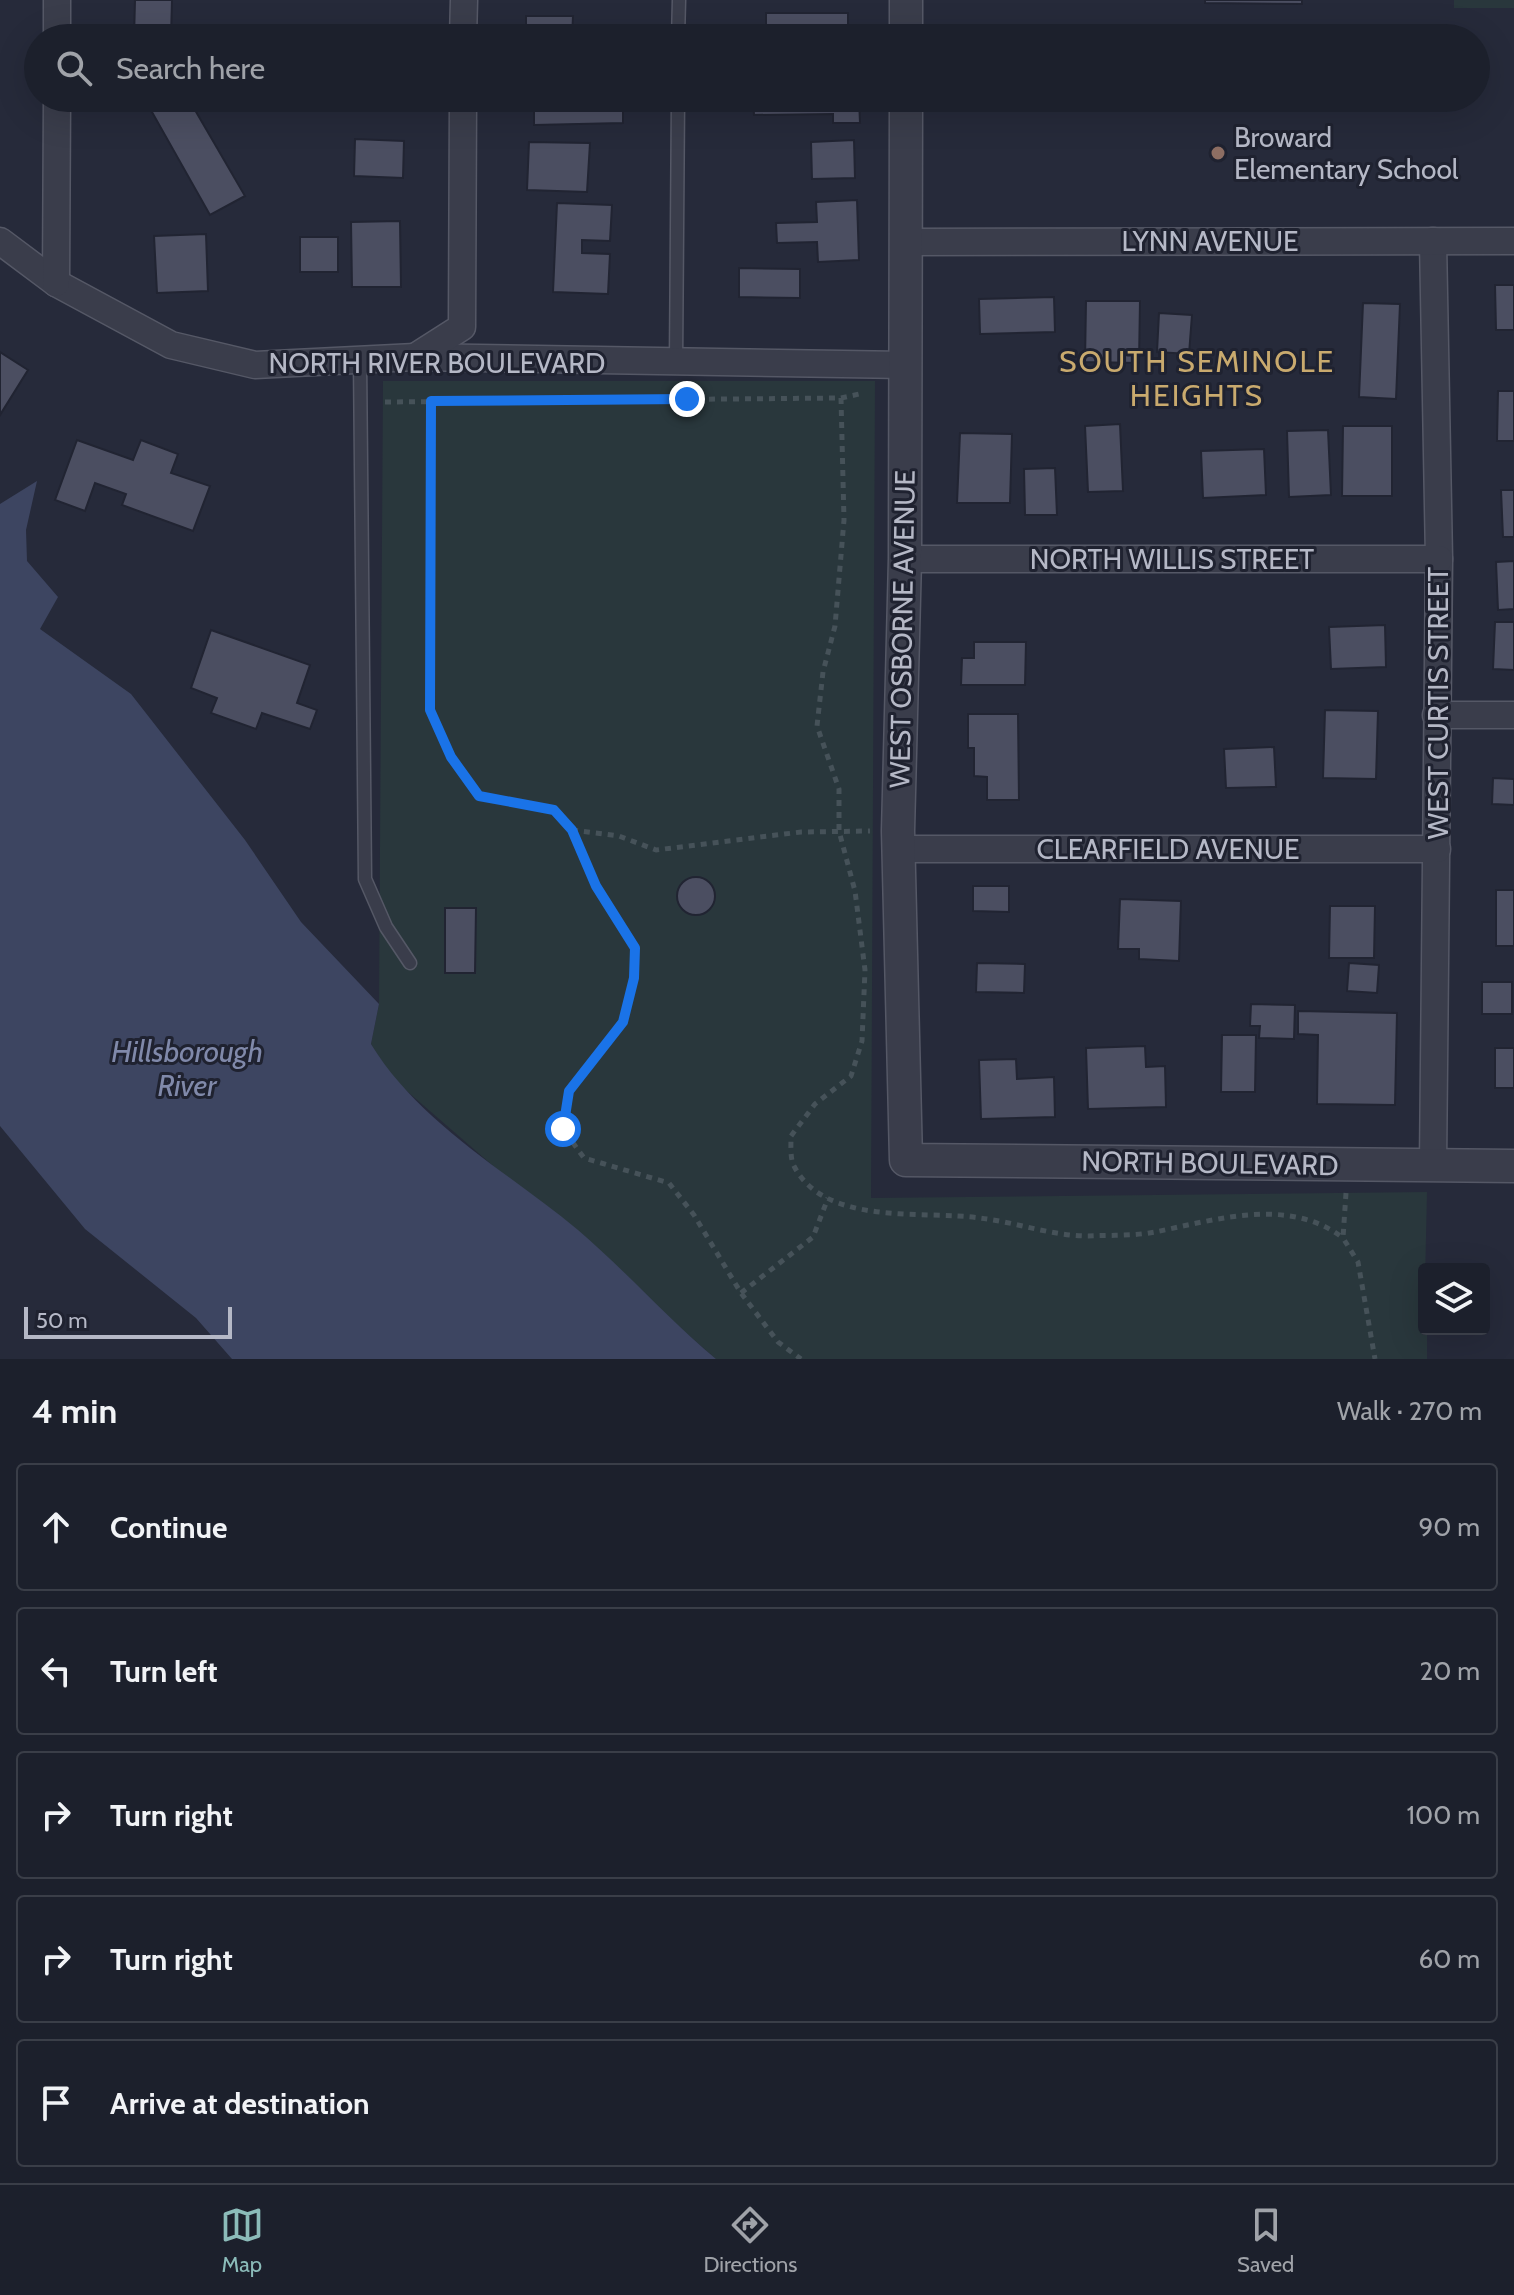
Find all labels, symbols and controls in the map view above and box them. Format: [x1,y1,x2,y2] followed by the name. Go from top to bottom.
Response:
[24,24,1490,112] search box
[52,46,96,90] icon: search
[116,50,265,87] text: Search here
[1234,120,1459,186] place label: Broward Elementary School
[1209,144,1227,162] marker: Broward Elementary School
[1122,224,1298,258] street label: LYNN AVENUE
[1059,343,1335,414] district label: SOUTH SEMINOLE HEIGHTS
[269,346,605,380] street label: NORTH RIVER BOULEVARD
[669,381,705,417] route end
[882,470,922,788] street label: WEST OSBORNE AVENUE
[1030,542,1314,576] street label: NORTH WILLIS STREET
[1421,567,1455,839] street label: WEST CURTIS STREET
[1037,832,1299,866] street label: CLEARFIELD AVENUE
[111,1033,263,1104] water label: Hillsborough River
[545,1111,581,1147] route start
[1081,1144,1339,1182] street label: NORTH BOULEVARD
[1418,1263,1490,1335] map controls
[1418,1263,1490,1335] button: layers
[24,1303,232,1339] scale bar
[36,1307,88,1334] text: 50 m
[32,1390,117,1432] text: 4 min
[1337,1395,1482,1427] text: Walk · 270 m
[34,1505,78,1549] icon: ahead
[110,1509,227,1546] text: Continue
[1418,1511,1480,1543] text: 90 m
[34,1649,78,1693] icon: left
[110,1653,218,1690] text: Turn left
[1420,1655,1480,1687] text: 20 m
[34,1793,78,1837] icon: right
[110,1797,233,1834] text: Turn right
[1407,1799,1480,1831] text: 100 m
[34,1937,78,1981] icon: right
[110,1941,233,1978] text: Turn right
[1418,1943,1480,1975] text: 60 m
[34,2081,78,2125] icon: arrive
[110,2085,370,2122] text: Arrive at destination
[220,2203,264,2278] tab: Map
[703,2203,797,2278] tab: Directions
[1237,2203,1294,2278] tab: Saved

